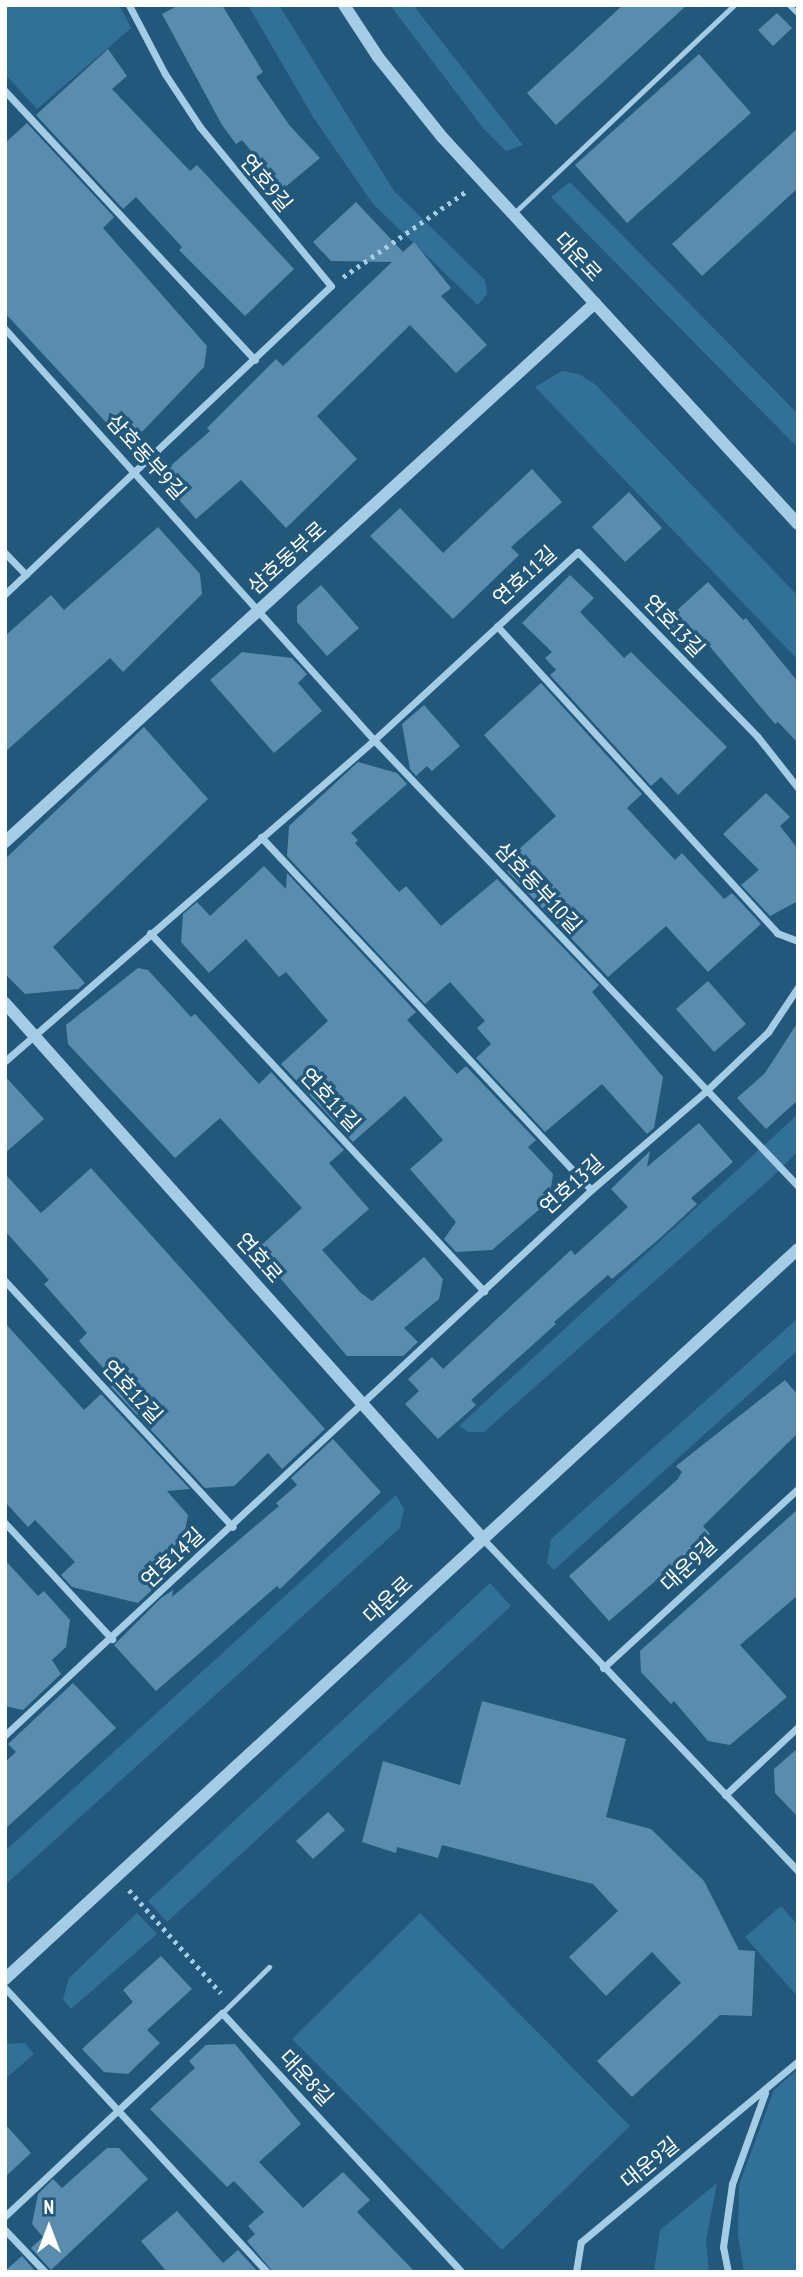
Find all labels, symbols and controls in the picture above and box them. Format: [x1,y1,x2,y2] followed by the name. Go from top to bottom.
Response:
[235,149,297,217] street label: 연호9길
[549,227,607,287] street label: 대운로
[101,409,191,505] street label: 삼호동부9길
[243,516,331,600] street label: 삼호동부로
[488,541,562,611] street label: 연호11길
[638,590,710,662] street label: 연호13길
[489,837,587,939] street label: 삼호동부10길
[295,1063,365,1137] street label: 연호11길
[535,1150,609,1220] street label: 연호13길
[230,1228,288,1288] street label: 연호로
[97,1355,167,1429] street label: 연호12길
[136,1523,210,1593] street label: 연호14길
[656,1533,722,1597] street label: 대운9길
[358,1571,418,1629] street label: 대운로
[274,2045,338,2111] street label: 대운8길
[616,2132,684,2194] street label: 대운9길
[14,2193,84,2263] north arrow
[44,2195,54,2219] text: N

